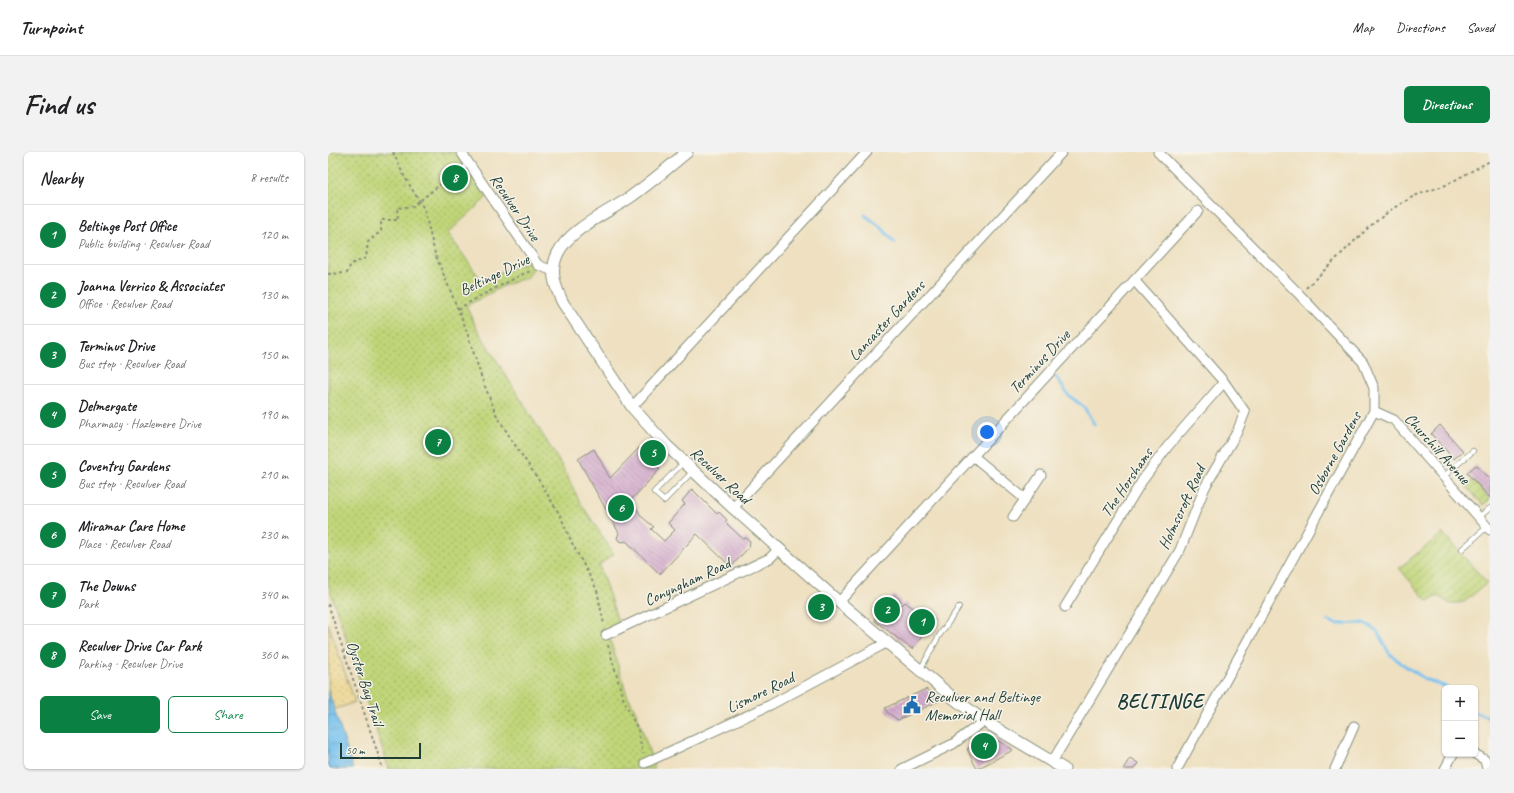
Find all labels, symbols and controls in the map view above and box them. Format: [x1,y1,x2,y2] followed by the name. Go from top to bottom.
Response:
[20,16,82,40] text: Turnpoint
[1353,19,1374,36] text: Map
[1396,19,1445,36] text: Directions
[1467,19,1494,36] text: Saved
[1404,86,1490,123] button: Directions
[24,87,94,122] text: Find us
[442,163,468,193] pin: 8
[40,168,83,189] text: Nearby
[250,170,288,186] text: 8 results
[485,170,546,246] street label: Reculver Drive
[78,217,176,236] text: Beltinge Post Office
[50,227,56,243] text: 1
[260,227,288,243] text: 120 m
[78,236,209,252] text: Public building · Reculver Road
[456,249,534,300] street label: Beltinge Drive
[844,275,930,365] street label: Lancaster Gardens
[78,277,224,296] text: Joanna Verrico & Associates
[50,287,56,303] text: 2
[260,287,288,303] text: 130 m
[78,296,171,312] text: Office · Reculver Road
[1005,324,1076,398] street label: Terminus Drive
[78,337,155,356] text: Terminus Drive
[50,347,56,363] text: 3
[260,347,288,363] text: 150 m
[78,356,185,372] text: Bus stop · Reculver Road
[78,397,136,416] text: Delmergate
[50,407,56,423] text: 4
[260,407,288,423] text: 190 m
[1304,407,1367,499] street label: Osborne Gardens
[1400,409,1476,490] street label: Churchill Avenue
[78,416,201,432] text: Pharmacy · Hazlemere Drive
[977,422,997,442] your location
[425,427,451,457] pin: 7
[640,438,666,468] pin: 5
[686,443,756,510] street label: Reculver Road
[1096,443,1158,521] street label: The Horshams
[78,457,169,476] text: Coventry Gardens
[1154,460,1211,553] street label: Holmscroft Road
[50,467,56,483] text: 5
[260,467,288,483] text: 210 m
[78,476,185,492] text: Bus stop · Reculver Road
[608,493,634,523] pin: 6
[78,517,184,536] text: Miramar Care Home
[50,527,56,543] text: 6
[260,527,288,543] text: 230 m
[78,536,170,552] text: Place · Reculver Road
[641,552,736,611] street label: Conyngham Road
[78,577,135,596] text: The Downs
[50,587,56,603] text: 7
[260,587,288,603] text: 340 m
[808,592,834,622] pin: 3
[874,595,900,625] pin: 2
[78,596,99,612] text: Park
[909,607,935,637] pin: 1
[78,637,201,656] text: Reculver Drive Car Park
[342,639,389,731] street label: Oyster Bay Trail
[50,647,56,663] text: 8
[260,647,288,663] text: 360 m
[78,656,182,672] text: Parking · Reculver Drive
[723,667,800,718] street label: Lismore Road
[1442,685,1478,757] map controls
[1442,685,1478,721] button: +
[925,687,1042,725] place label: Reculver and Beltinge Memorial Hall
[1116,689,1206,714] district label: BELTINGE
[902,695,922,715] public building icon: Reculver and Beltinge Memorial Hall
[40,696,160,733] button: Save
[168,696,288,733] button: Share
[1442,721,1478,757] button: −
[971,731,997,761] pin: 4
[340,741,421,760] scale bar
[346,743,365,757] text: 50 m

